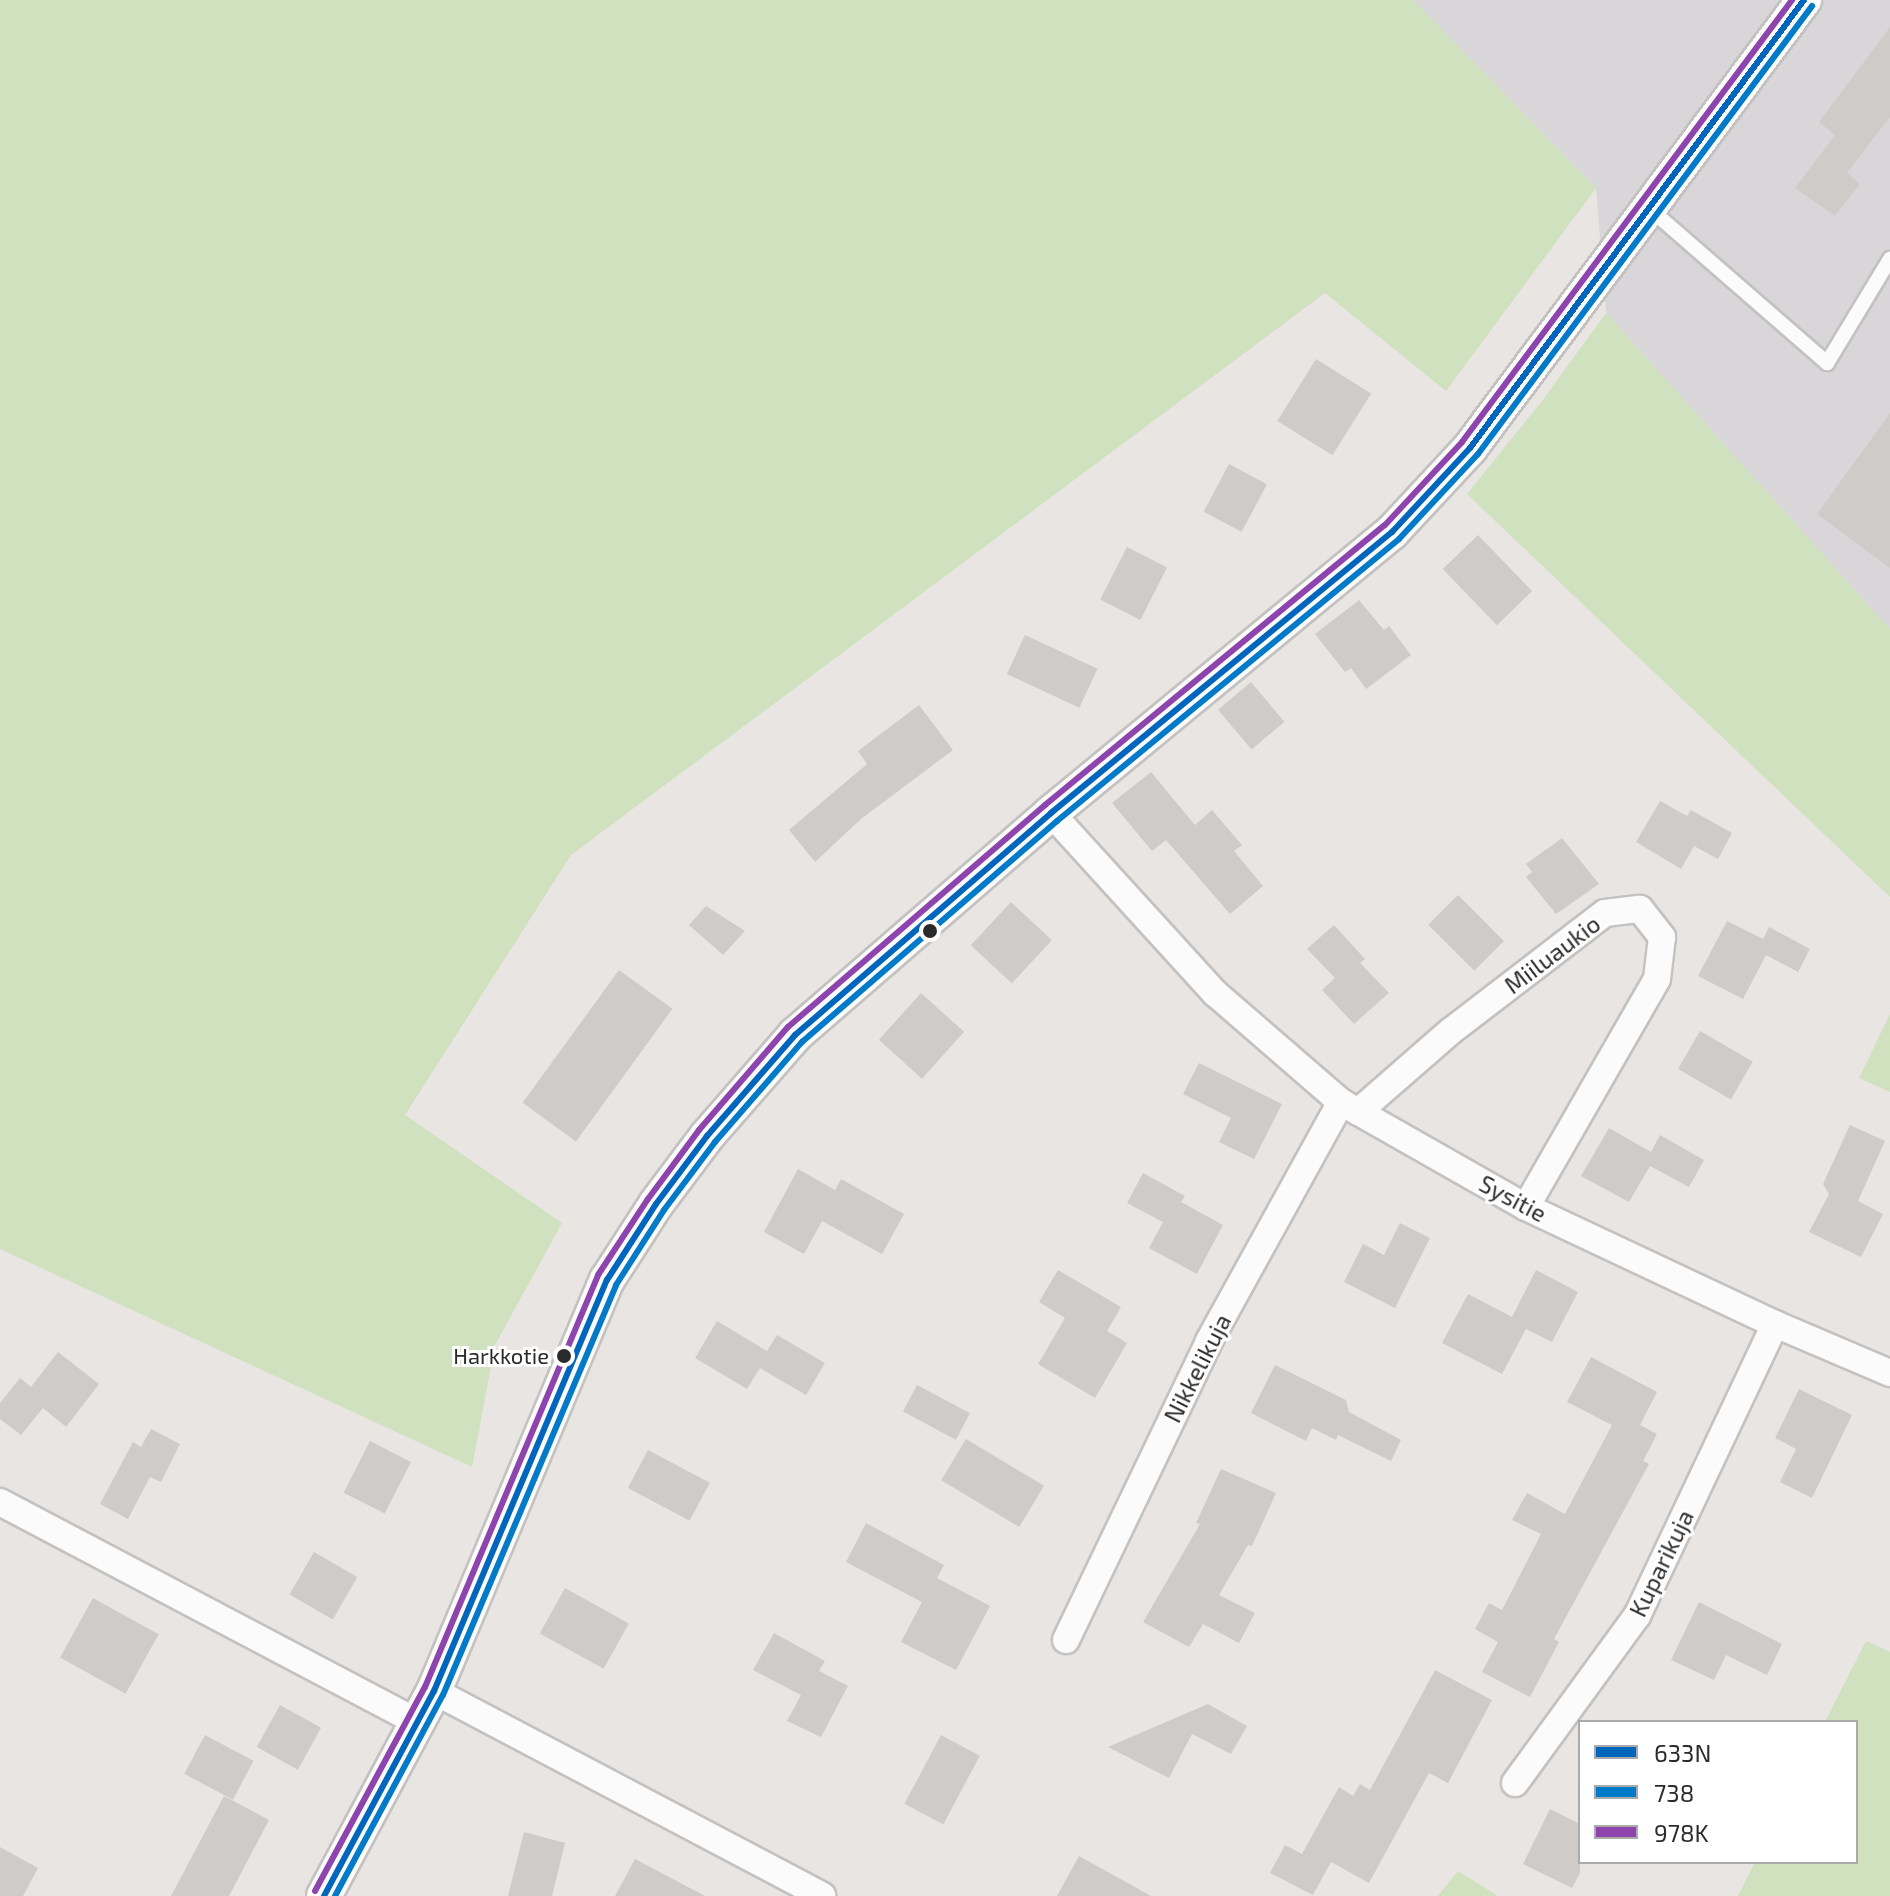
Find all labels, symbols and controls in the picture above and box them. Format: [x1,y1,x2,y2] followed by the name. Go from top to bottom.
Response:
[1498,909,1606,999] street label: Miiluaukio
[922,923,938,939] unlabelled marker
[1474,1168,1552,1228] street label: Sysitie
[1157,1309,1237,1427] street label: Nikkelikuja
[453,1343,549,1369] place label: Harkkotie
[556,1348,572,1364] marker: Harkkotie
[1623,1505,1699,1621] street label: Kuparikuja
[1578,1720,1858,1864] legend
[1654,1738,1711,1767] text: 633N
[1654,1778,1694,1807] text: 738
[1654,1818,1709,1847] text: 978K

